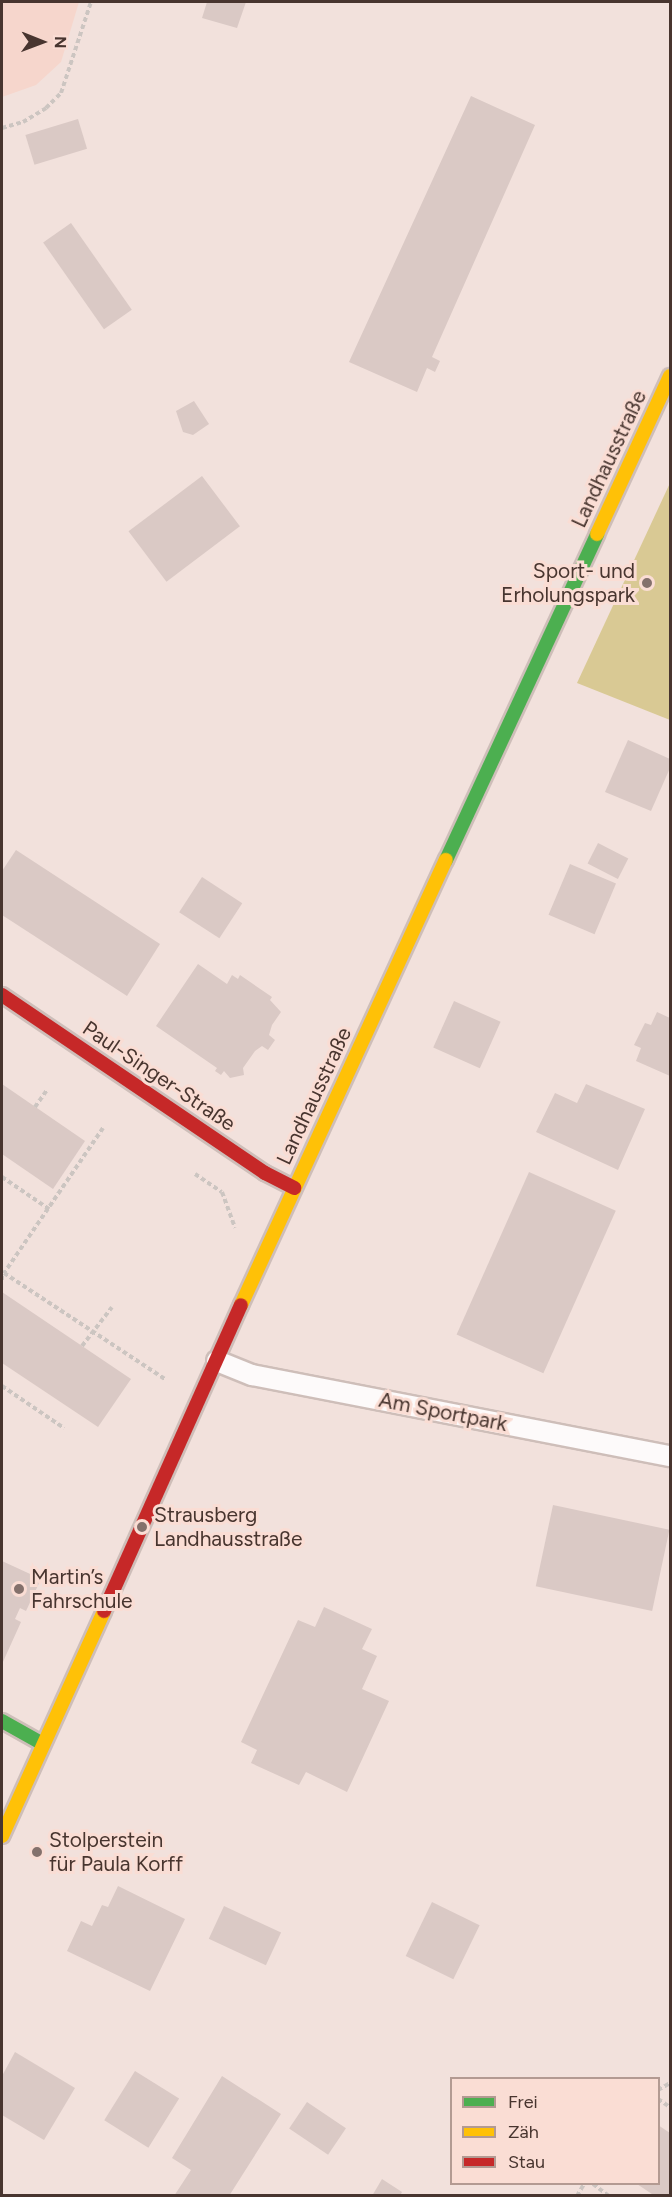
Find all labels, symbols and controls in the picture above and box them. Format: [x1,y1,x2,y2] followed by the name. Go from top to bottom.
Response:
[12,12,72,72] north arrow
[51,36,70,49] text: N
[566,386,652,532] street label: Landhausstraße
[501,558,635,608] place label: Sport- und Erholungspark
[640,576,654,590] marker: Sport- und Erholungspark
[78,1016,240,1136] street label: Paul-Singer-Straße
[271,1023,357,1169] street label: Landhausstraße
[377,1387,509,1437] street label: Am Sportpark
[154,1502,302,1552] place label: Strausberg Landhausstraße
[135,1520,149,1534] marker: Strausberg Landhausstraße
[31,1564,132,1614] place label: Martin’s Fahrschule
[12,1582,26,1596] marker: Martin’s Fahrschule
[49,1827,183,1877] place label: Stolperstein für Paula Korff
[30,1845,44,1859] marker: Stolperstein für Paula Korff
[450,2077,660,2185] legend
[508,2091,538,2113] text: Frei
[508,2121,539,2143] text: Zäh
[508,2151,545,2173] text: Stau

